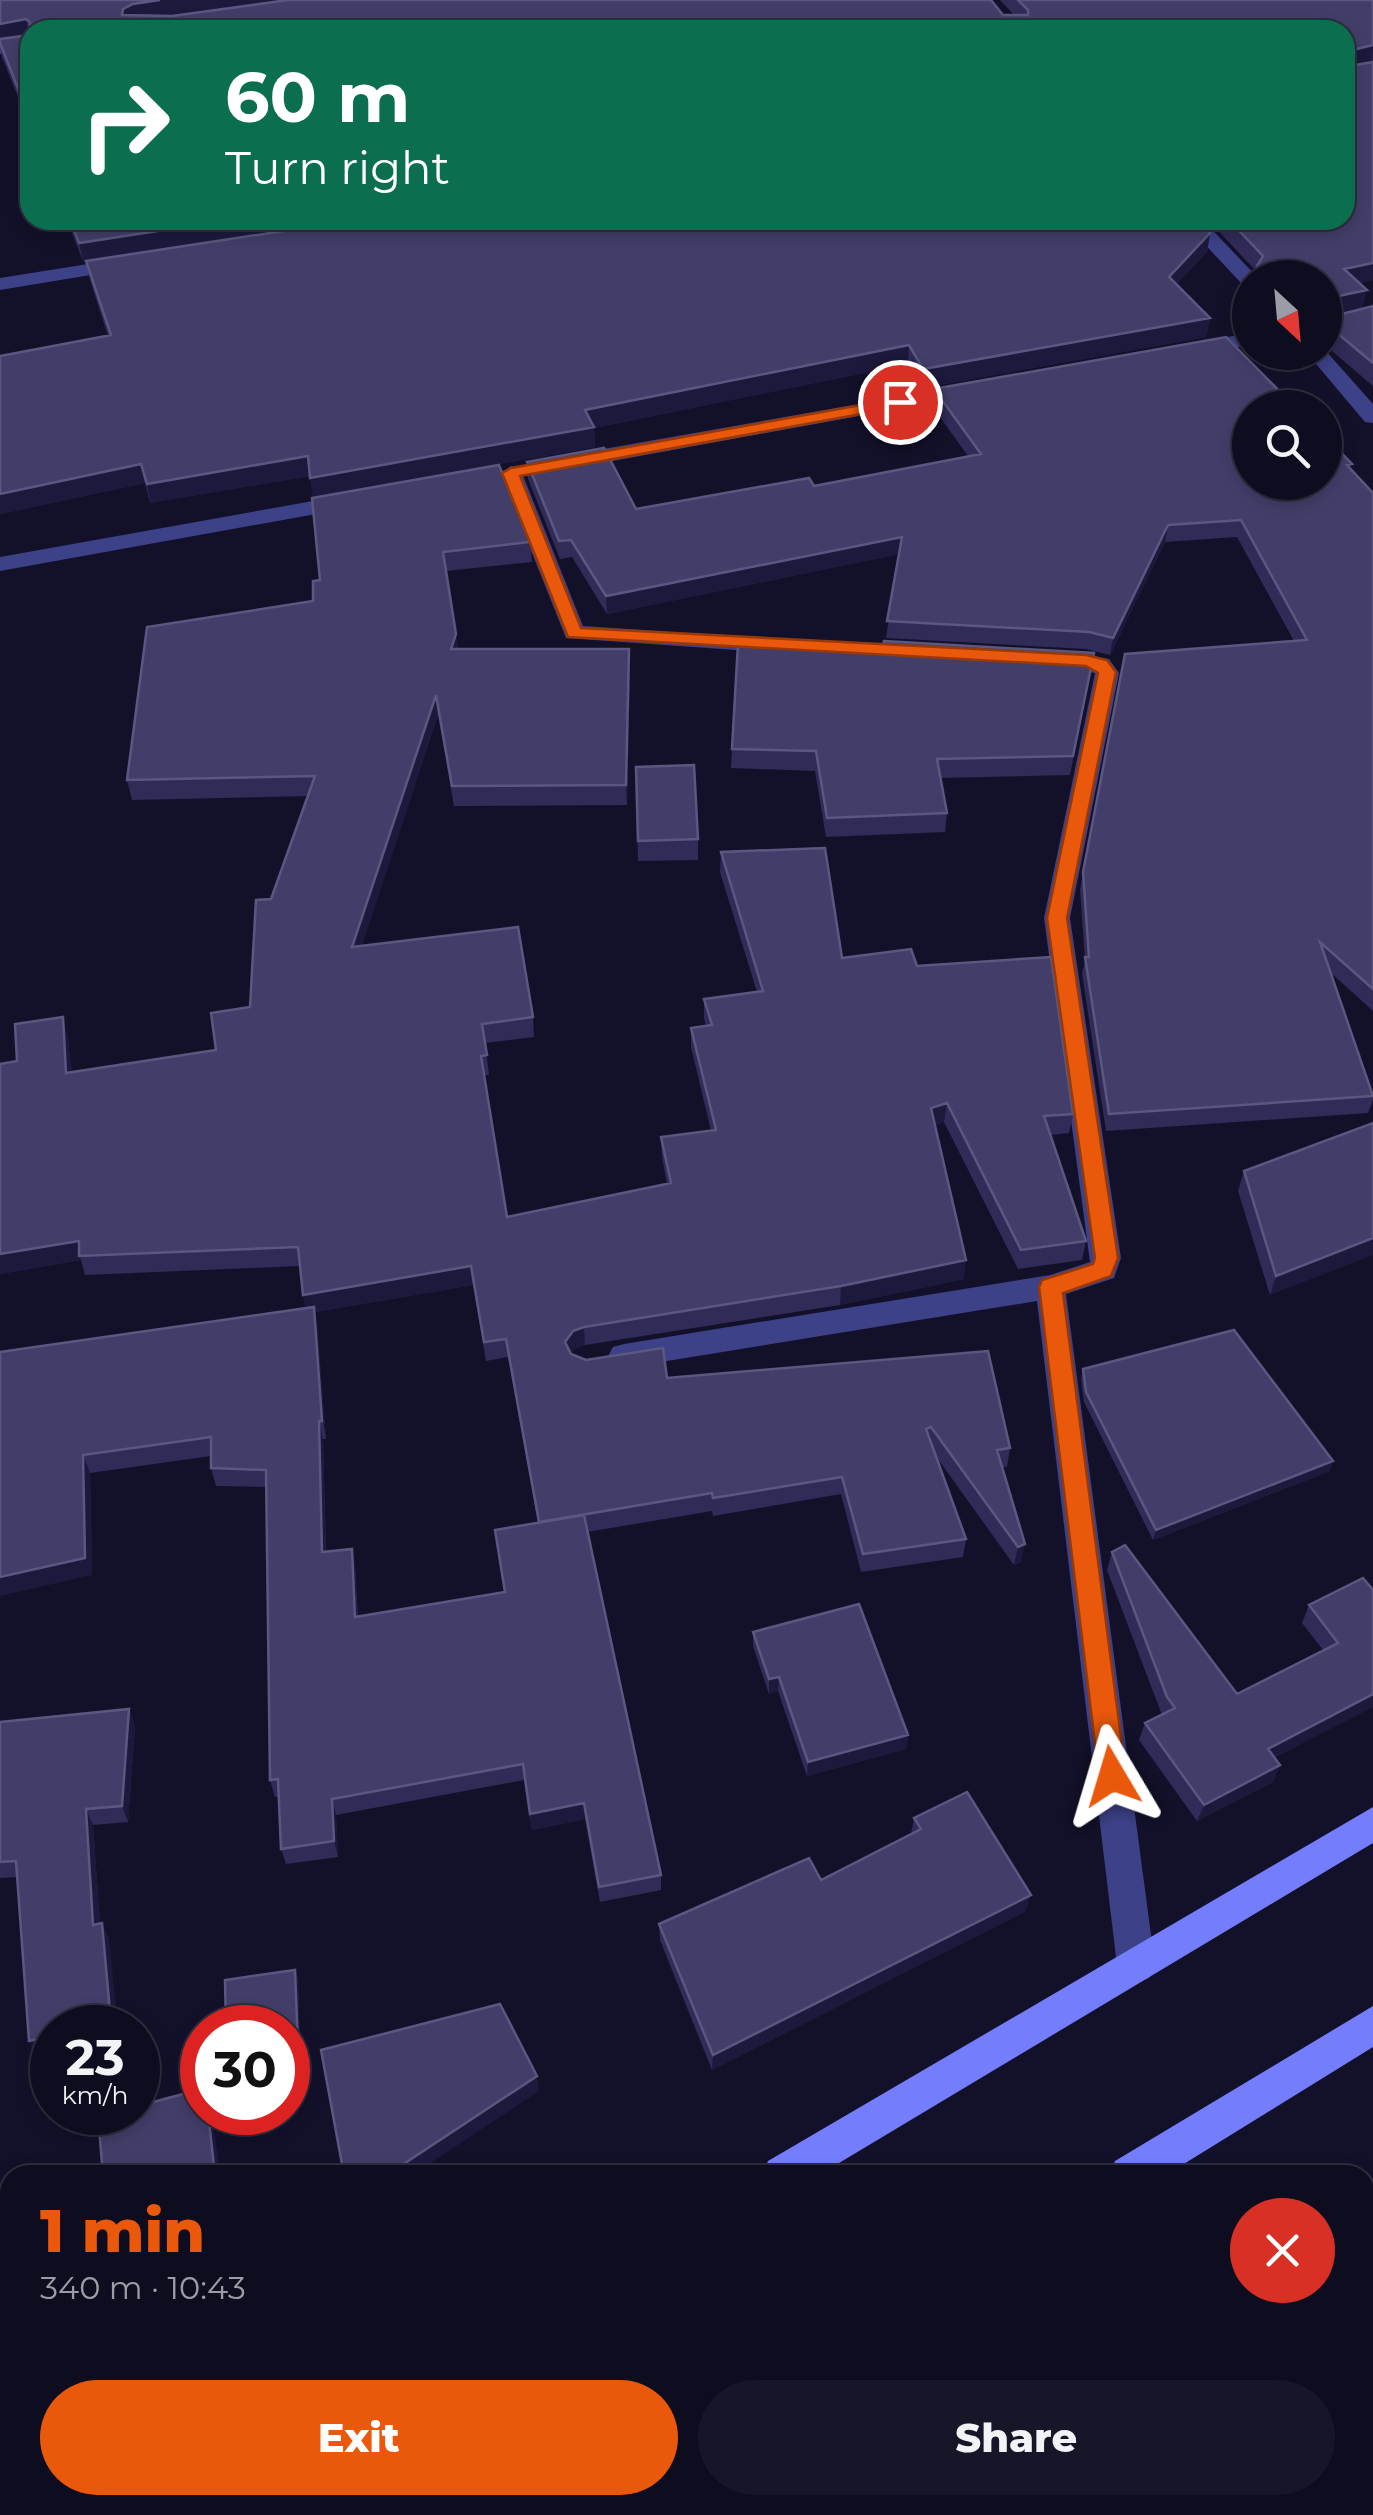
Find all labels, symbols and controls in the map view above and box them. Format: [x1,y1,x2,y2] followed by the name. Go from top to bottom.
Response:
[225,54,410,140] text: 60 m
[60,60,190,190] icon: right
[225,140,450,195] text: Turn right
[1232,260,1342,370] north arrow
[1232,260,1342,500] map controls
[858,360,943,445] pin
[873,375,928,430] icon: arrive
[1232,390,1342,500] button: search
[1060,1724,1164,1828] position arrow
[180,2005,310,2135] speed limit sign: 30
[65,2027,125,2088] text: 23
[62,2080,128,2110] text: km/h
[40,2194,205,2267] text: 1 min
[1230,2198,1335,2303] button: close
[40,2268,246,2307] text: 340 m · 10:43
[40,2380,678,2495] button: Exit
[698,2380,1335,2495] button: Share

